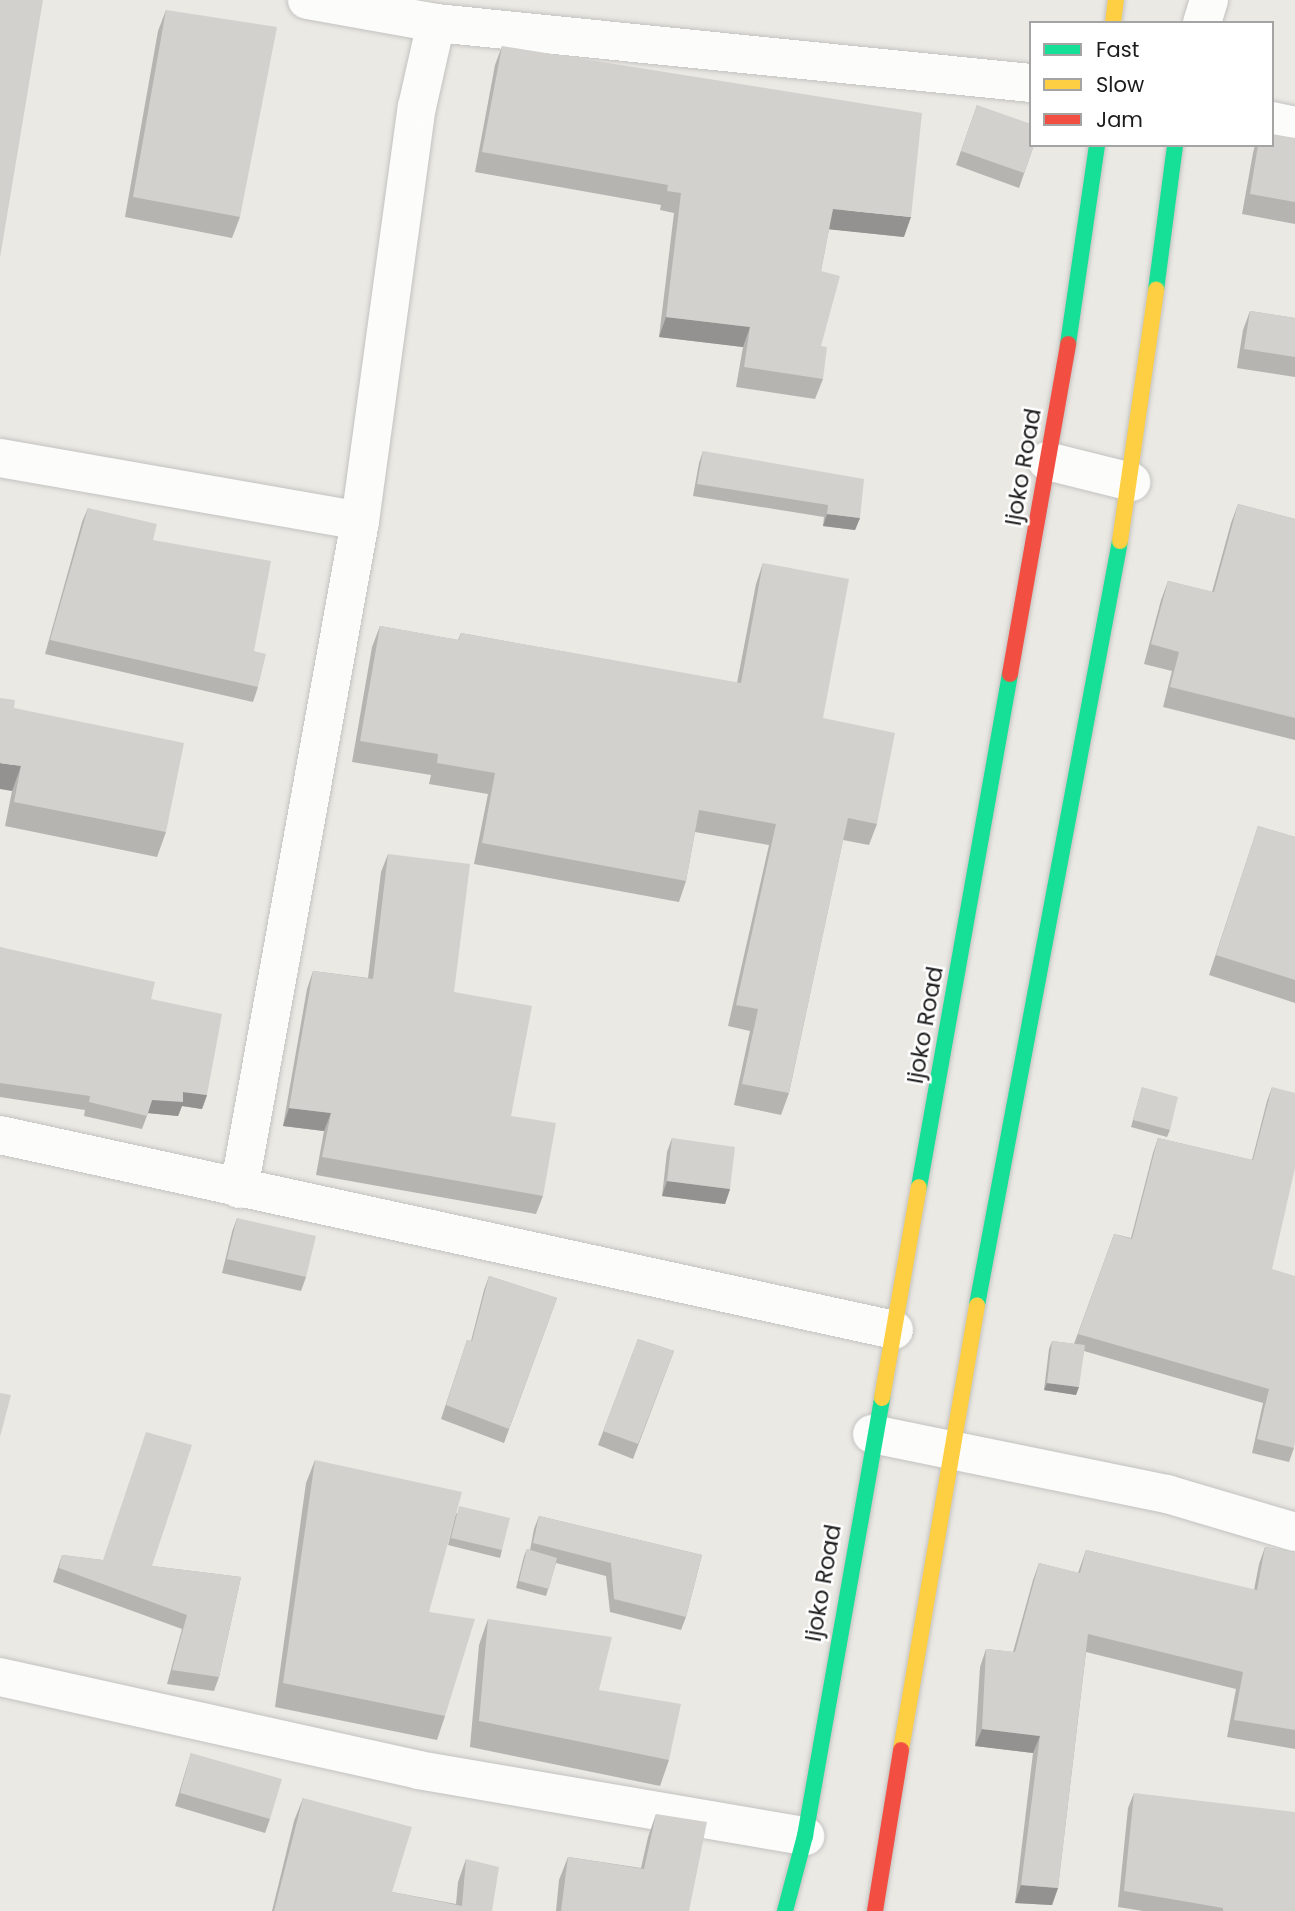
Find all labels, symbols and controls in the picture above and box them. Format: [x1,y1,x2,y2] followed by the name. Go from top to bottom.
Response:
[1029,21,1274,147] legend
[1096,35,1139,64] text: Fast
[1096,70,1144,99] text: Slow
[1096,105,1143,134] text: Jam
[999,406,1047,528] street label: Ijoko Road
[901,964,949,1086] street label: Ijoko Road
[799,1522,847,1644] street label: Ijoko Road

